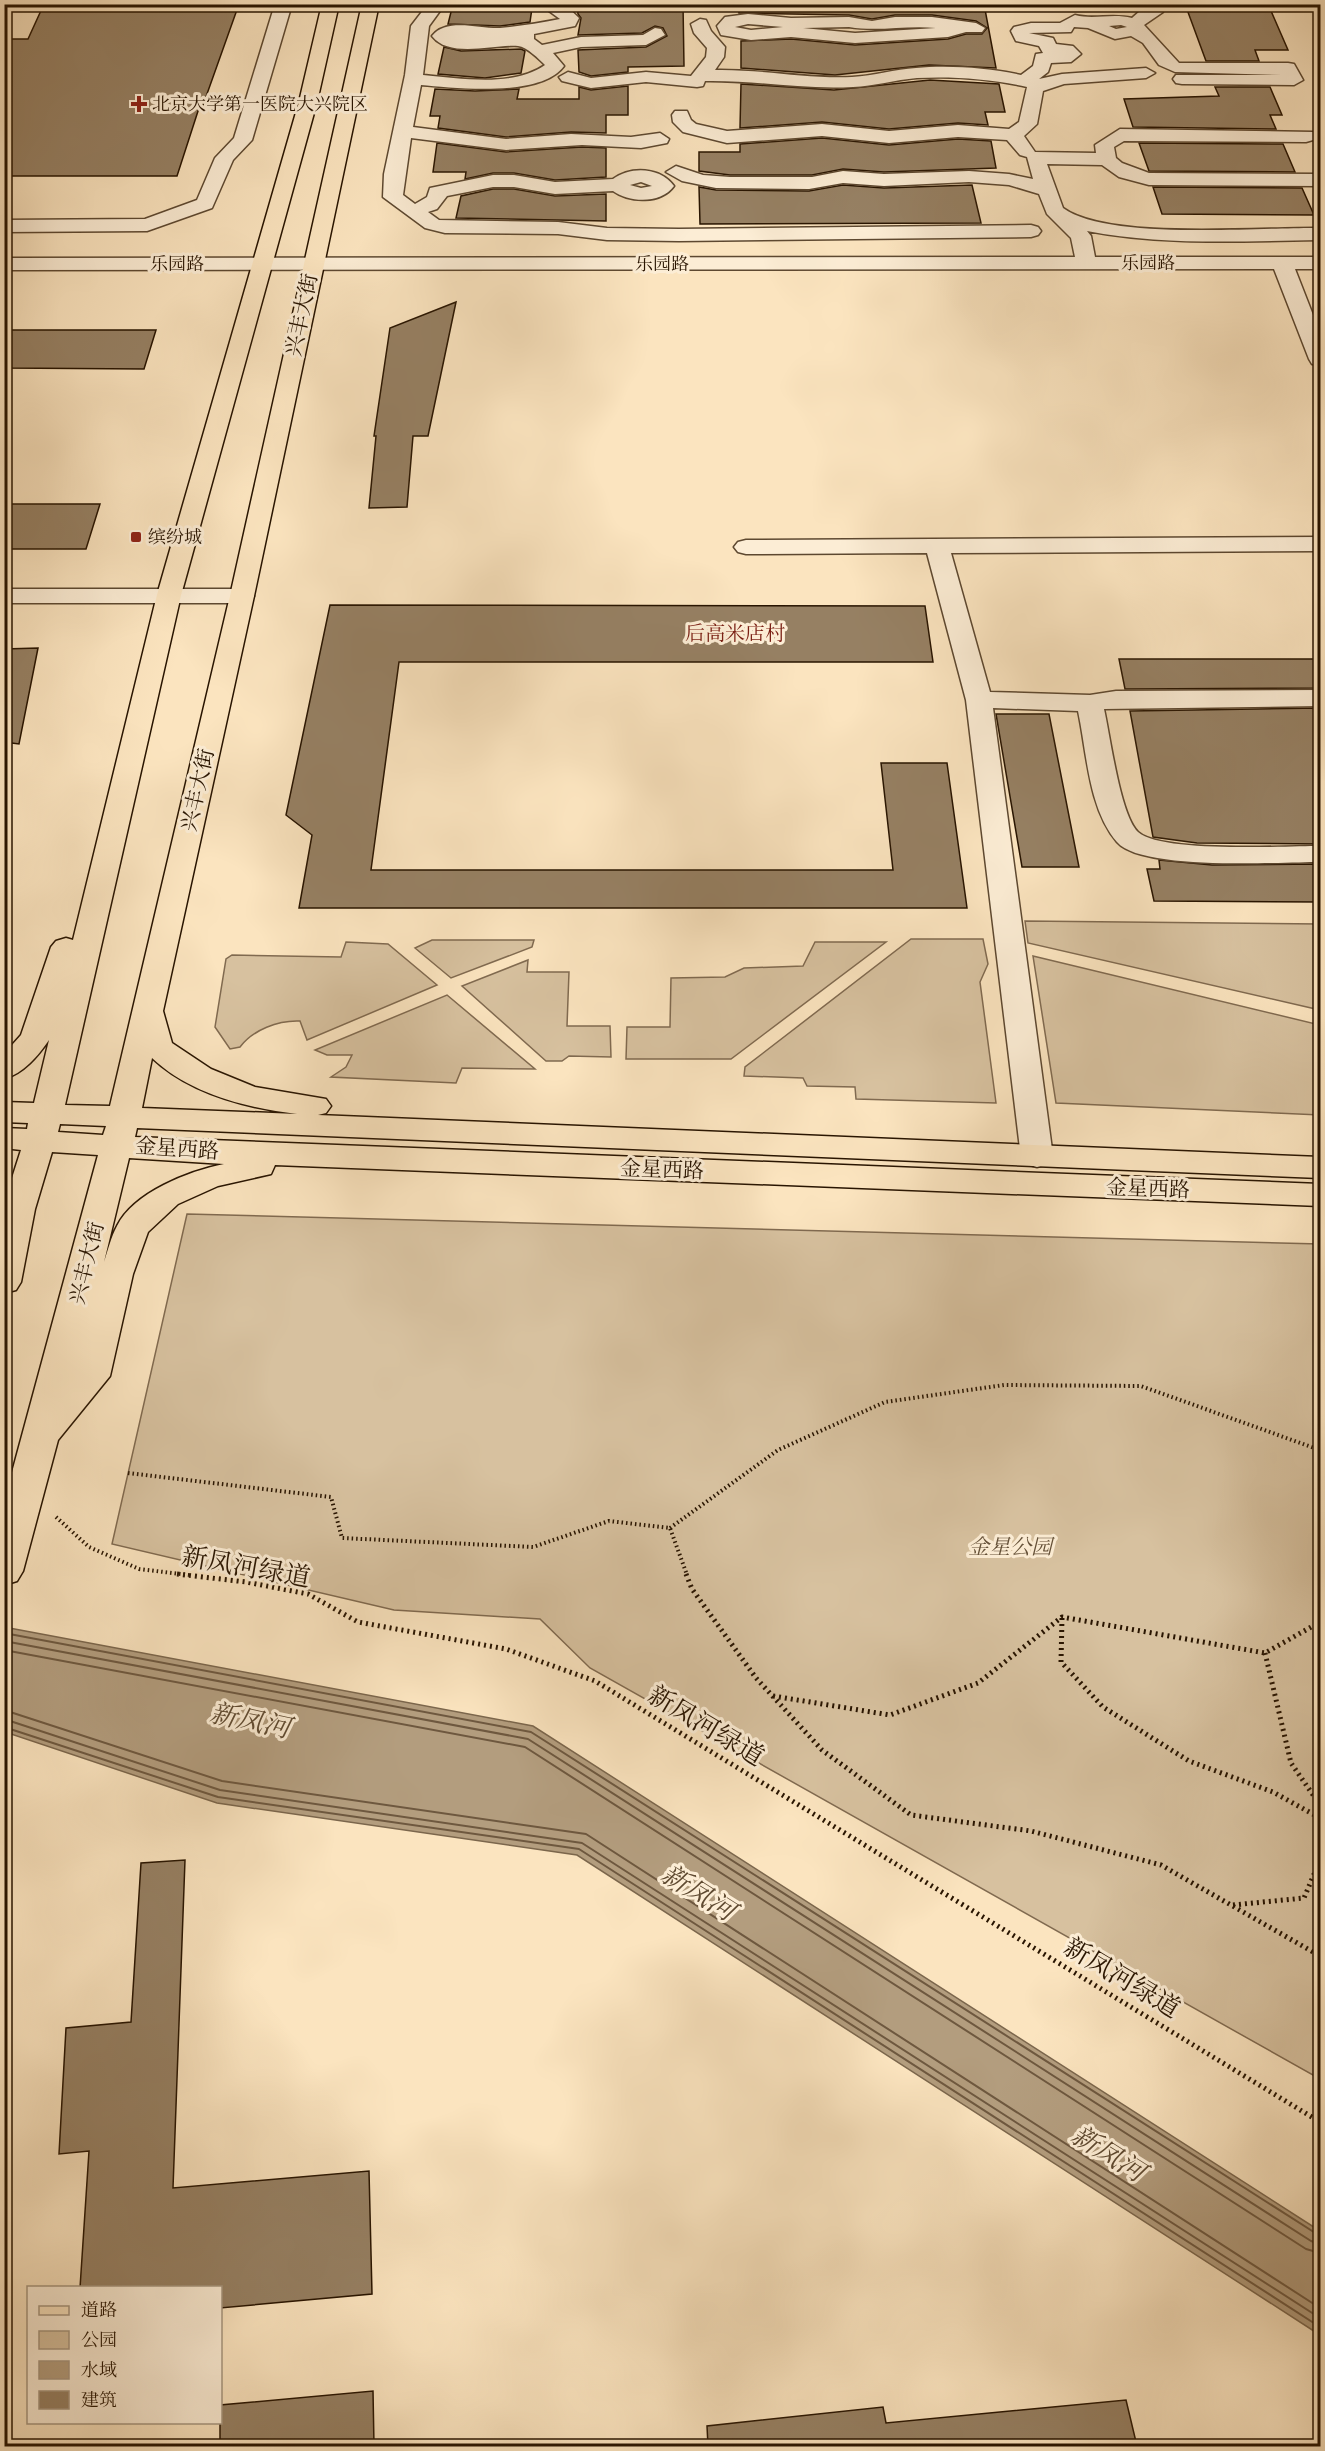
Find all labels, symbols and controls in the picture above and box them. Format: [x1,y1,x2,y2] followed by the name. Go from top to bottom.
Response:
[152,92,368,117] place label: 北京大学第一医院大兴院区
[130,95,148,113] marker: 北京大学第一医院大兴院区
[1121,251,1175,276] street label: 乐园路
[150,252,204,277] street label: 乐园路
[635,252,689,277] street label: 乐园路
[279,271,325,359] street label: 兴丰大街
[148,525,202,550] place label: 缤纷城
[129,530,143,544] marker: 缤纷城
[685,620,785,647] district label: 后高米店村
[174,746,222,834] street label: 兴丰大街
[134,1132,220,1166] street label: 金星西路
[620,1154,704,1186] street label: 金星西路
[1106,1173,1190,1205] street label: 金星西路
[63,1219,111,1307] street label: 兴丰大街
[968,1533,1055,1562] park label: 金星公园
[179,1538,313,1596] street label: 新凤河绿道
[641,1678,771,1774] street label: 新凤河绿道
[207,1694,298,1749] water label: 新凤河
[654,1856,746,1933] water label: 新凤河
[1057,1930,1187,2026] street label: 新凤河绿道
[1064,2117,1156,2194] water label: 新凤河
[27,2286,222,2424] legend
[81,2298,117,2323] text: 道路
[81,2328,117,2353] text: 公园
[81,2358,117,2383] text: 水域
[81,2388,117,2413] text: 建筑

